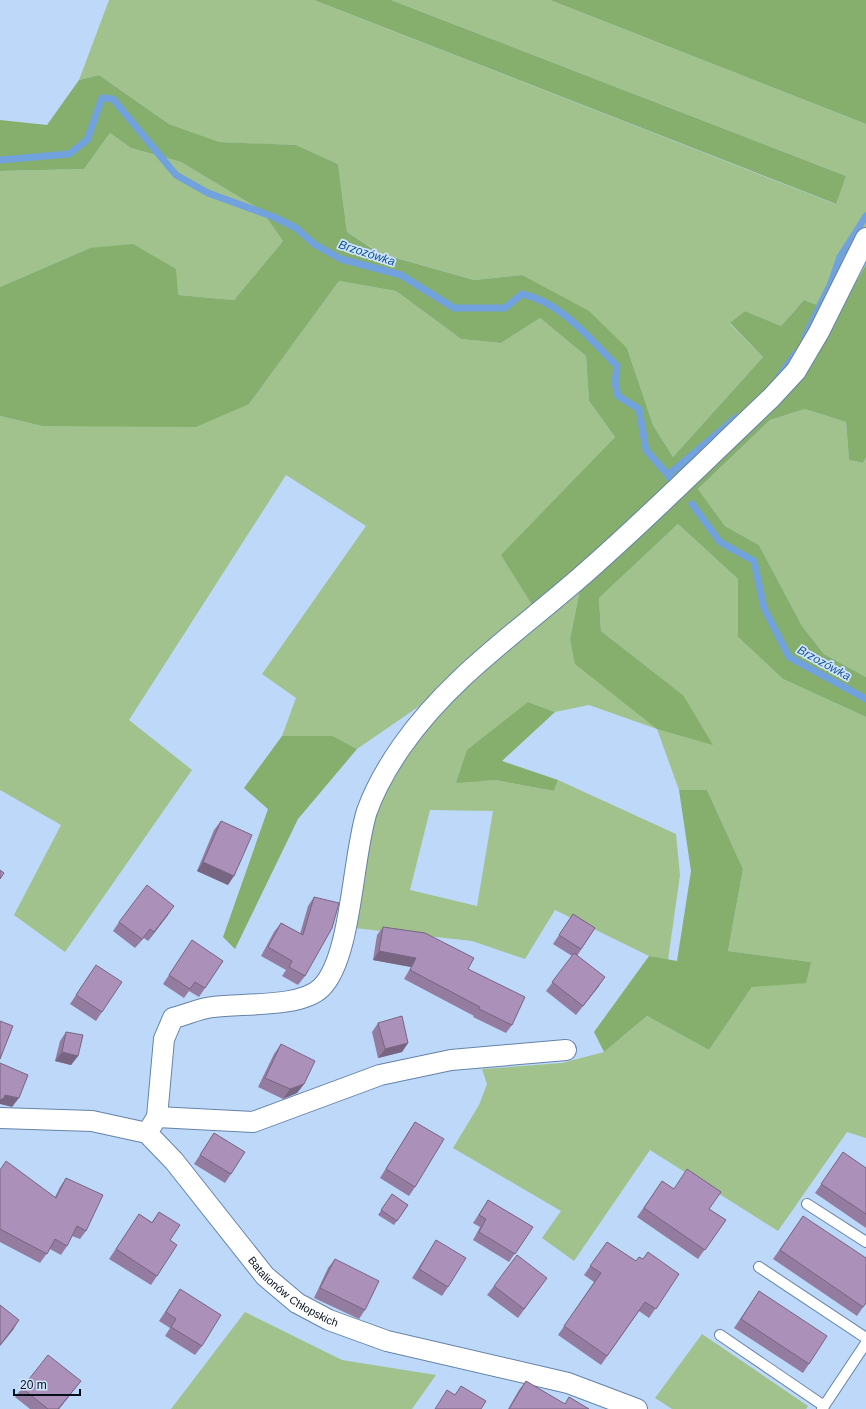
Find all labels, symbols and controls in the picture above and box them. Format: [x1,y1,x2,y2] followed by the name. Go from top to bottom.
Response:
[337,237,397,269] water label: Brzozówka
[795,643,853,684] water label: Brzozówka
[246,1254,340,1329] street label: Batalionów Chłopskich
[14,1371,80,1397] scale bar
[20,1378,47,1392] text: 20 m

